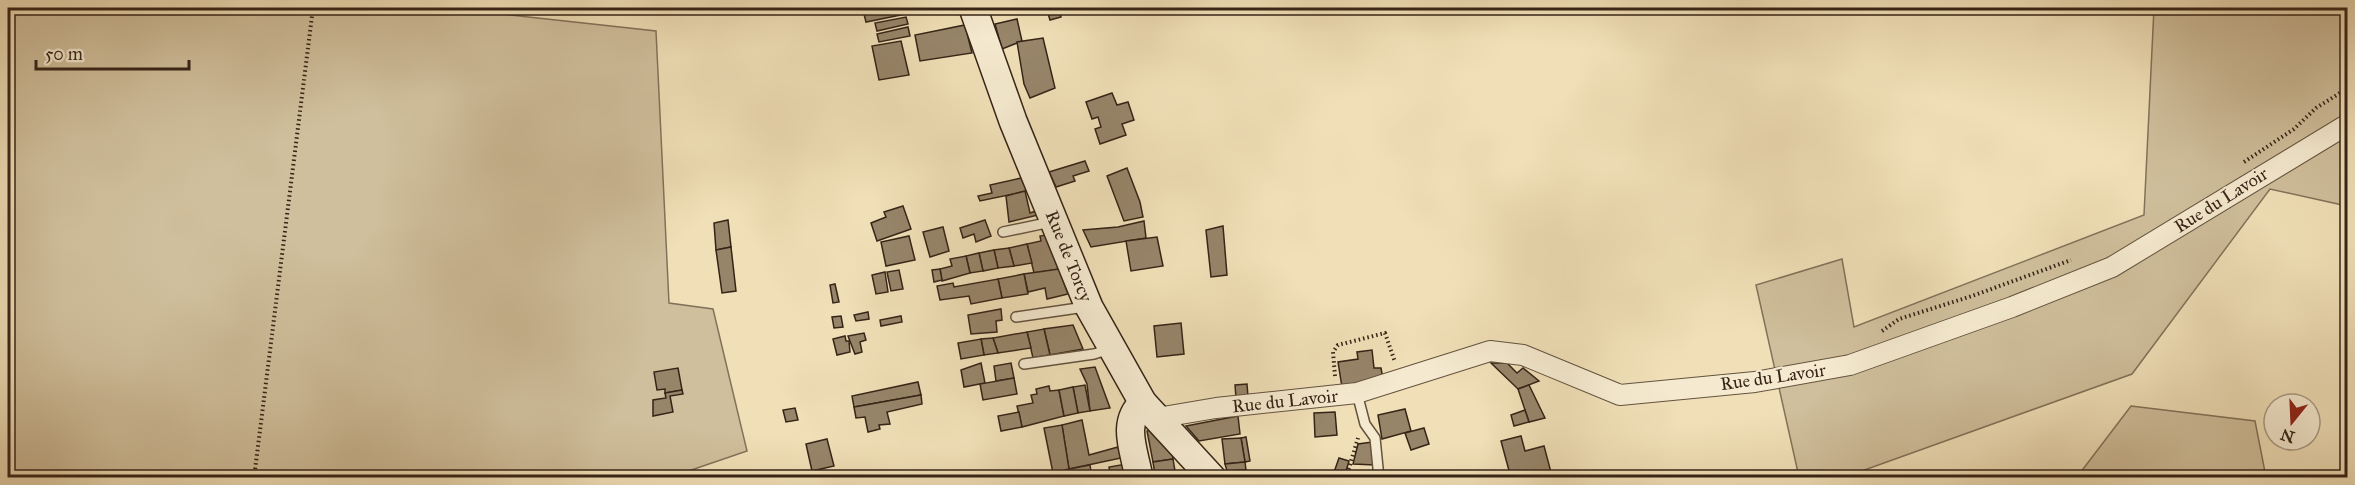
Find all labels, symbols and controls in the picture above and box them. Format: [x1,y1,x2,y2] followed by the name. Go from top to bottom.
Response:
[36,33,189,71] scale bar
[45,43,83,65] text: 50 m
[2170,162,2272,237] street label: Rue du Lavoir
[1041,207,1097,305] street label: Rue de Torcy
[1719,359,1827,395] street label: Rue du Lavoir
[1231,384,1339,417] street label: Rue du Lavoir
[2262,392,2322,452] north arrow
[2278,425,2297,447] text: N

